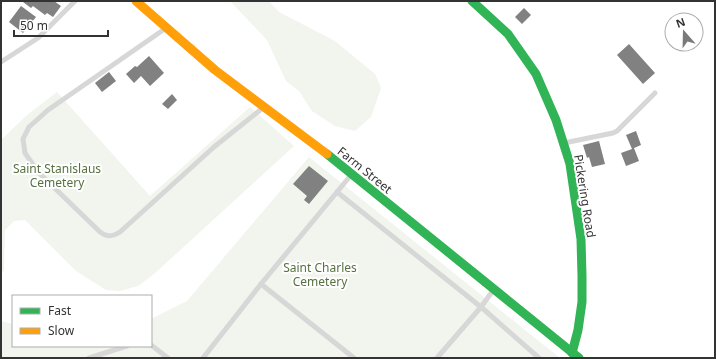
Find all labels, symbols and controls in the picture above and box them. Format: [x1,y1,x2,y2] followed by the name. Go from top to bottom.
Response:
[14,12,108,38] scale bar
[664,12,704,52] north arrow
[674,14,687,31] text: N
[20,17,48,34] text: 50 m
[334,143,396,198] street label: Farm Street
[570,153,600,239] street label: Pickering Road
[13,160,101,191] park label: Saint Stanislaus Cemetery
[283,259,357,290] park label: Saint Charles Cemetery
[12,295,152,347] legend
[48,302,72,319] text: Fast
[48,322,75,339] text: Slow

